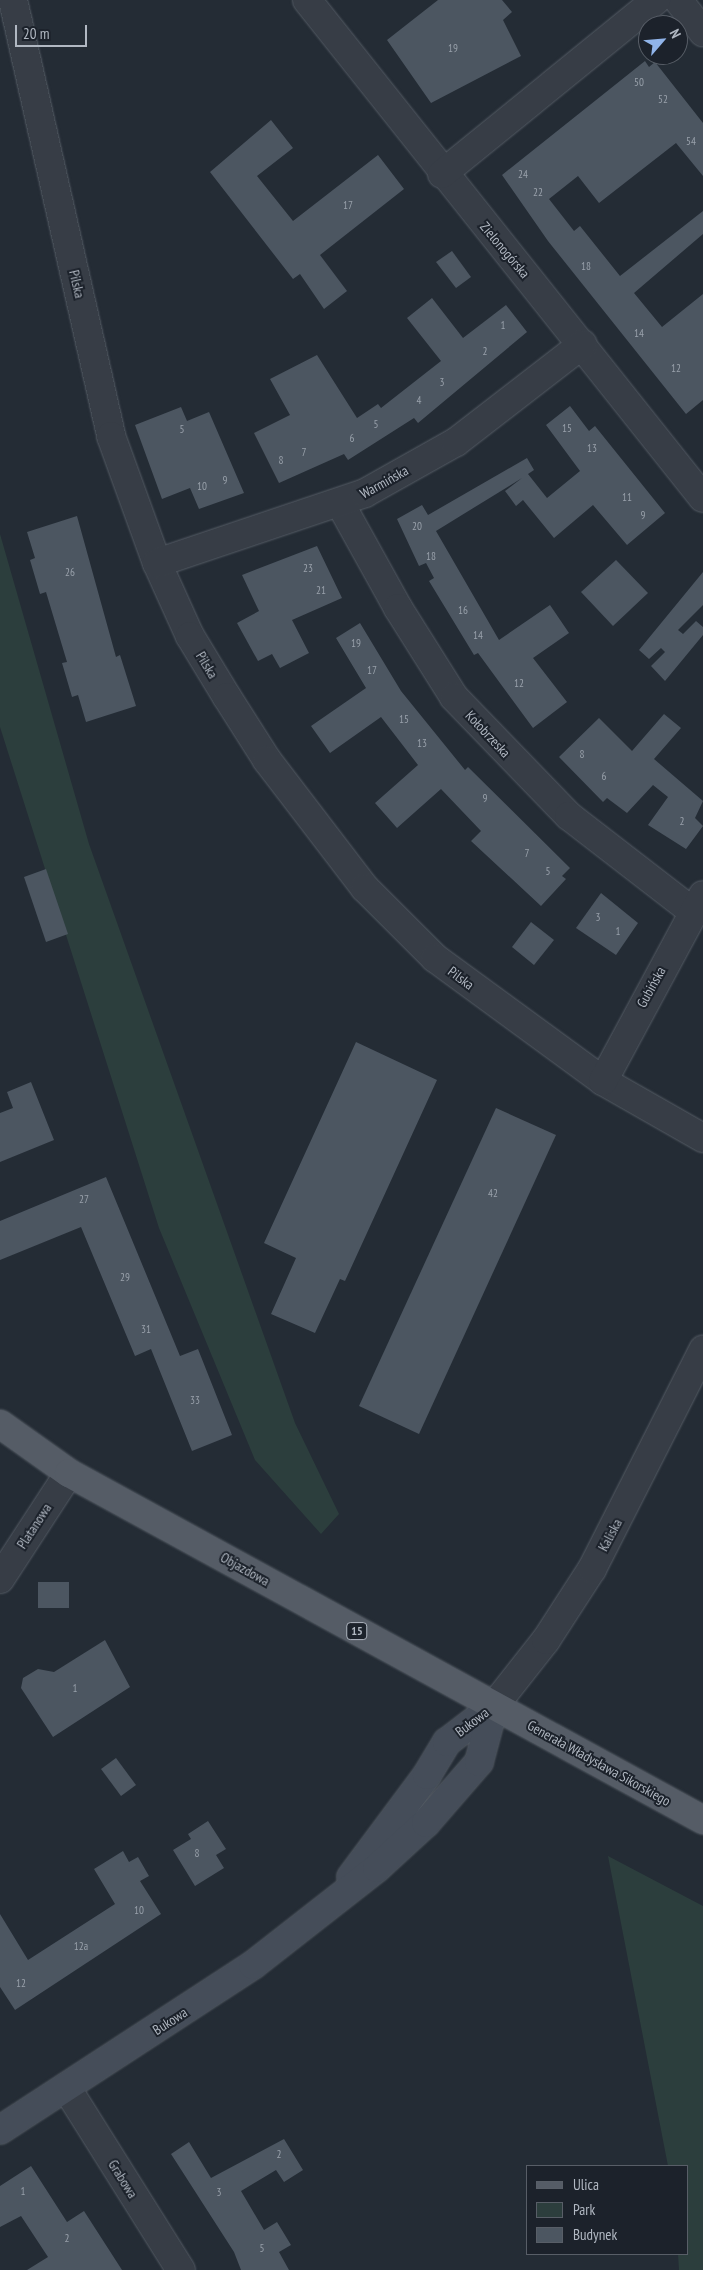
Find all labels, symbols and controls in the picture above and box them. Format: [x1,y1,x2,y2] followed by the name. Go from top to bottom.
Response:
[18,15,90,47] scale bar
[638,15,688,65] north arrow
[23,24,49,43] text: 20 m
[666,26,685,41] text: N
[448,41,458,55] house number: 19
[634,75,644,89] house number: 50
[658,92,668,106] house number: 52
[686,134,696,148] house number: 54
[518,167,528,181] house number: 24
[533,185,543,199] house number: 22
[343,198,353,212] house number: 17
[477,218,533,282] street label: Zielonogórska
[581,259,591,273] house number: 18
[66,268,88,300] street label: Pilska
[501,318,505,332] house number: 1
[634,326,644,340] house number: 14
[483,344,487,358] house number: 2
[671,361,681,375] house number: 12
[440,375,444,389] house number: 3
[417,393,421,407] house number: 4
[374,417,378,431] house number: 5
[562,421,572,435] house number: 15
[180,422,184,436] house number: 5
[350,431,354,445] house number: 6
[587,441,597,455] house number: 13
[302,445,306,459] house number: 7
[279,453,283,467] house number: 8
[357,462,411,502] street label: Warmińska
[223,473,227,487] house number: 9
[197,479,207,493] house number: 10
[622,490,632,504] house number: 11
[641,508,645,522] house number: 9
[412,519,422,533] house number: 20
[426,549,436,563] house number: 18
[303,561,313,575] house number: 23
[65,565,75,579] house number: 26
[316,583,326,597] house number: 21
[458,603,468,617] house number: 16
[473,628,483,642] house number: 14
[351,636,361,650] house number: 19
[192,649,222,681] street label: Pilska
[367,663,377,677] house number: 17
[514,676,524,690] house number: 12
[462,707,514,761] street label: Kołobrzeska
[399,712,409,726] house number: 15
[417,736,427,750] house number: 13
[580,747,584,761] house number: 8
[602,769,606,783] house number: 6
[483,791,487,805] house number: 9
[680,814,684,828] house number: 2
[525,846,529,860] house number: 7
[546,864,550,878] house number: 5
[596,910,600,924] house number: 3
[616,924,620,938] house number: 1
[445,963,477,993] street label: Pilska
[633,964,669,1010] street label: Gubińska
[488,1186,498,1200] house number: 42
[79,1192,89,1206] house number: 27
[120,1270,130,1284] house number: 29
[141,1322,151,1336] house number: 31
[190,1393,200,1407] house number: 33
[13,1500,55,1552] street label: Platanowa
[595,1516,625,1554] street label: Kaliska
[218,1549,272,1589] street label: Objazdowa
[346,1622,368,1640] road number: 15
[73,1681,77,1695] house number: 1
[452,1704,492,1740] street label: Bukowa
[524,1717,674,1809] street label: Generała Władysława Sikorskiego
[195,1846,199,1860] house number: 8
[134,1903,144,1917] house number: 10
[74,1939,88,1953] house number: 12a
[16,1976,26,1990] house number: 12
[150,2004,190,2038] street label: Bukowa
[277,2147,281,2161] house number: 2
[105,2157,141,2201] street label: Grabowa
[526,2165,688,2255] legend
[573,2175,599,2194] text: Ulica
[21,2184,25,2198] house number: 1
[217,2185,221,2199] house number: 3
[573,2200,595,2219] text: Park
[573,2225,617,2244] text: Budynek
[65,2231,69,2245] house number: 2
[260,2241,264,2255] house number: 5

